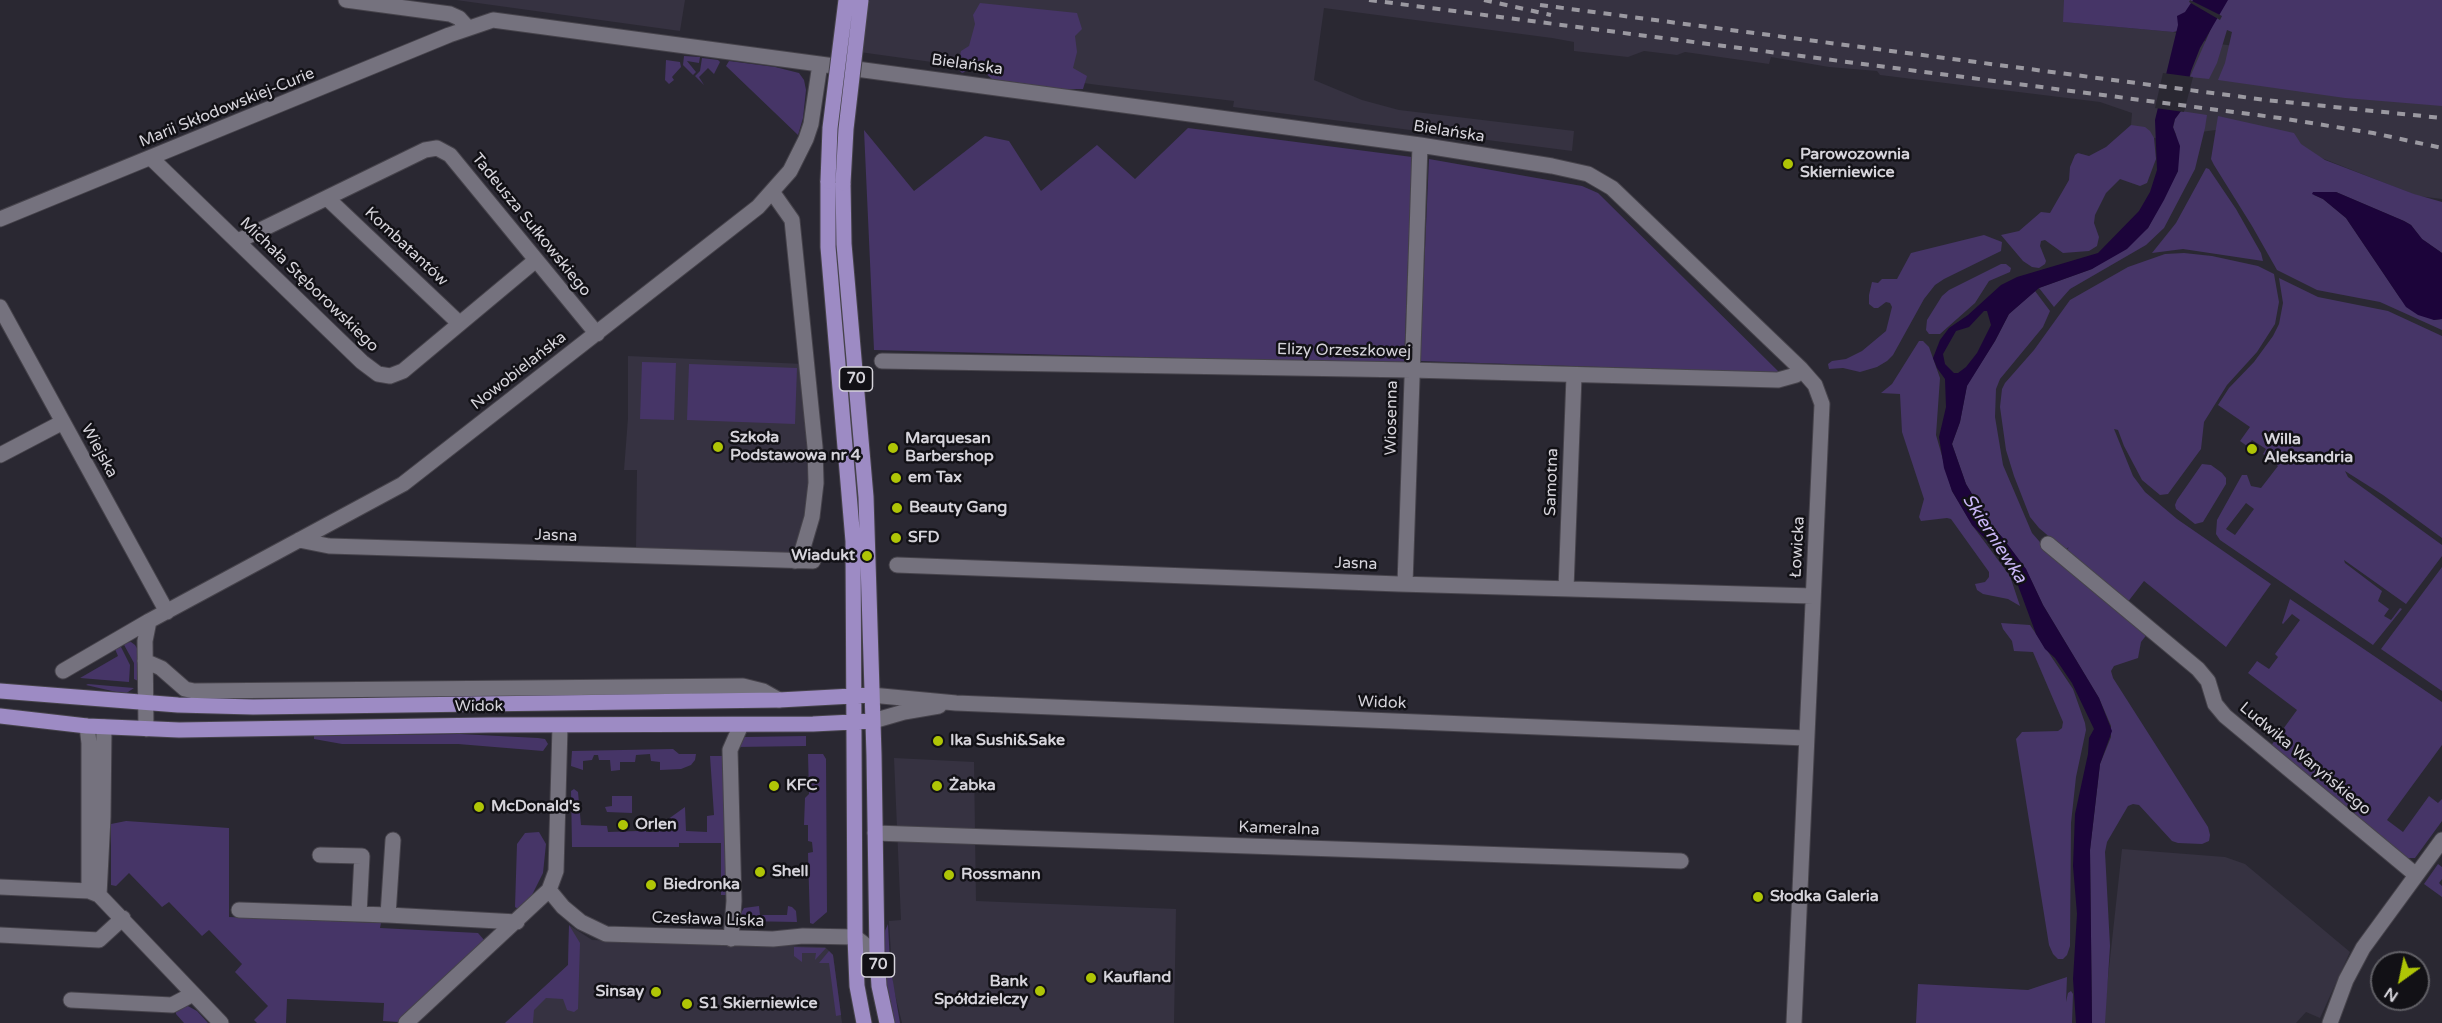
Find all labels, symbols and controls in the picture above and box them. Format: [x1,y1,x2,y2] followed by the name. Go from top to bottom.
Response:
[930,50,1004,80] street label: Bielańska
[137,64,317,152] street label: Marii Skłodowskiej-Curie
[1412,117,1486,147] street label: Bielańska
[1800,145,1910,183] place label: Parowozownia Skierniewice
[467,149,595,301] street label: Tadeusza Sułkowskiego
[1781,157,1795,171] marker: Parowozownia Skierniewice
[360,204,452,290] street label: Kombatantów
[236,214,382,356] street label: Michała Stęborowskiego
[468,328,570,414] street label: Nowobielańska
[1277,340,1411,362] street label: Elizy Orzeszkowej
[840,367,872,391] road number: 70
[1382,380,1402,456] street label: Wiosenna
[76,421,122,481] street label: Wiejska
[730,428,861,466] place label: Szkoła Podstawowa nr 4
[905,429,994,467] place label: Marquesan Barbershop
[2264,430,2353,468] place label: Willa Aleksandria
[711,440,725,454] marker: Szkoła Podstawowa nr 4
[886,441,900,455] marker: Marquesan Barbershop
[2245,442,2259,456] marker: Willa Aleksandria
[1541,448,1563,516] street label: Samotna
[908,468,962,488] place label: em Tax
[889,471,903,485] marker: em Tax
[1957,490,2031,588] water label: Skierniewka
[909,498,1007,518] place label: Beauty Gang
[890,501,904,515] marker: Beauty Gang
[1787,516,1809,578] street label: Łowicka
[534,526,578,546] street label: Jasna
[908,528,940,548] place label: SFD
[889,531,903,545] marker: SFD
[791,546,855,566] place label: Wiadukt
[860,549,874,563] marker: Wiadukt
[1334,554,1378,574] street label: Jasna
[1357,693,1407,713] street label: Widok
[455,697,503,717] street label: Widok
[2235,698,2375,820] street label: Ludwika Waryńskiego
[950,731,1065,751] place label: Ika Sushi&Sake
[931,734,945,748] marker: Ika Sushi&Sake
[786,776,817,796] place label: KFC
[949,776,996,796] place label: Żabka
[767,779,781,793] marker: KFC
[930,779,944,793] marker: Żabka
[491,797,580,817] place label: McDonald's
[472,800,486,814] marker: McDonald's
[635,815,677,835] place label: Orlen
[616,818,630,832] marker: Orlen
[1238,818,1320,840] street label: Kameralna
[772,862,808,882] place label: Shell
[753,865,767,879] marker: Shell
[961,865,1041,885] place label: Rossmann
[942,868,956,882] marker: Rossmann
[663,875,740,895] place label: Biedronka
[644,878,658,892] marker: Biedronka
[1770,887,1879,907] place label: Słodka Galeria
[1751,890,1765,904] marker: Słodka Galeria
[651,908,765,932] street label: Czesława Liska
[2370,951,2430,1011] north arrow
[862,953,894,977] road number: 70
[1103,968,1171,988] place label: Kaufland
[1084,971,1098,985] marker: Kaufland
[934,972,1028,1010] place label: Bank Spółdzielczy
[595,982,644,1002] place label: Sinsay
[2380,983,2402,1006] text: N
[1033,984,1047,998] marker: Bank Spółdzielczy
[649,985,663,999] marker: Sinsay
[699,994,818,1014] place label: S1 Skierniewice
[680,997,694,1011] marker: S1 Skierniewice

